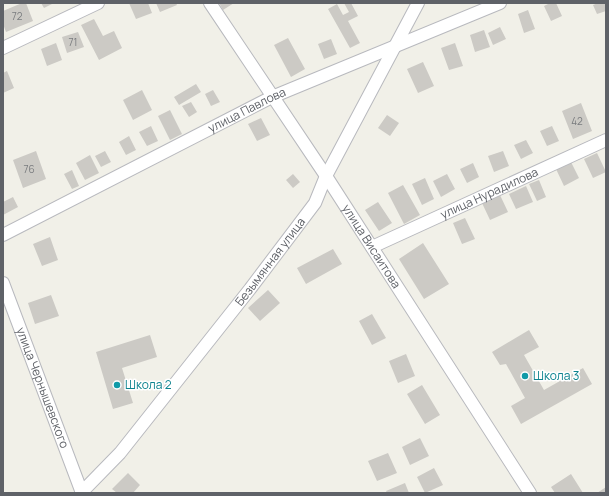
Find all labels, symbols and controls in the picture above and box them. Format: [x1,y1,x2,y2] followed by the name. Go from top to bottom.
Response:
[12,9,23,23] house number: 72
[69,35,77,49] house number: 71
[205,83,288,136] street label: улица Павлова
[571,114,583,128] house number: 42
[23,162,35,176] house number: 76
[437,163,541,223] street label: улица Нурадилова
[338,201,405,291] street label: улица Висаитова
[231,214,309,309] street label: Безымянная улица
[12,325,73,451] street label: улица Чернышевского
[533,367,579,384] place label: Школа 3
[520,371,530,381] marker: Школа 3
[125,376,172,393] place label: Школа 2
[112,380,122,390] marker: Школа 2

